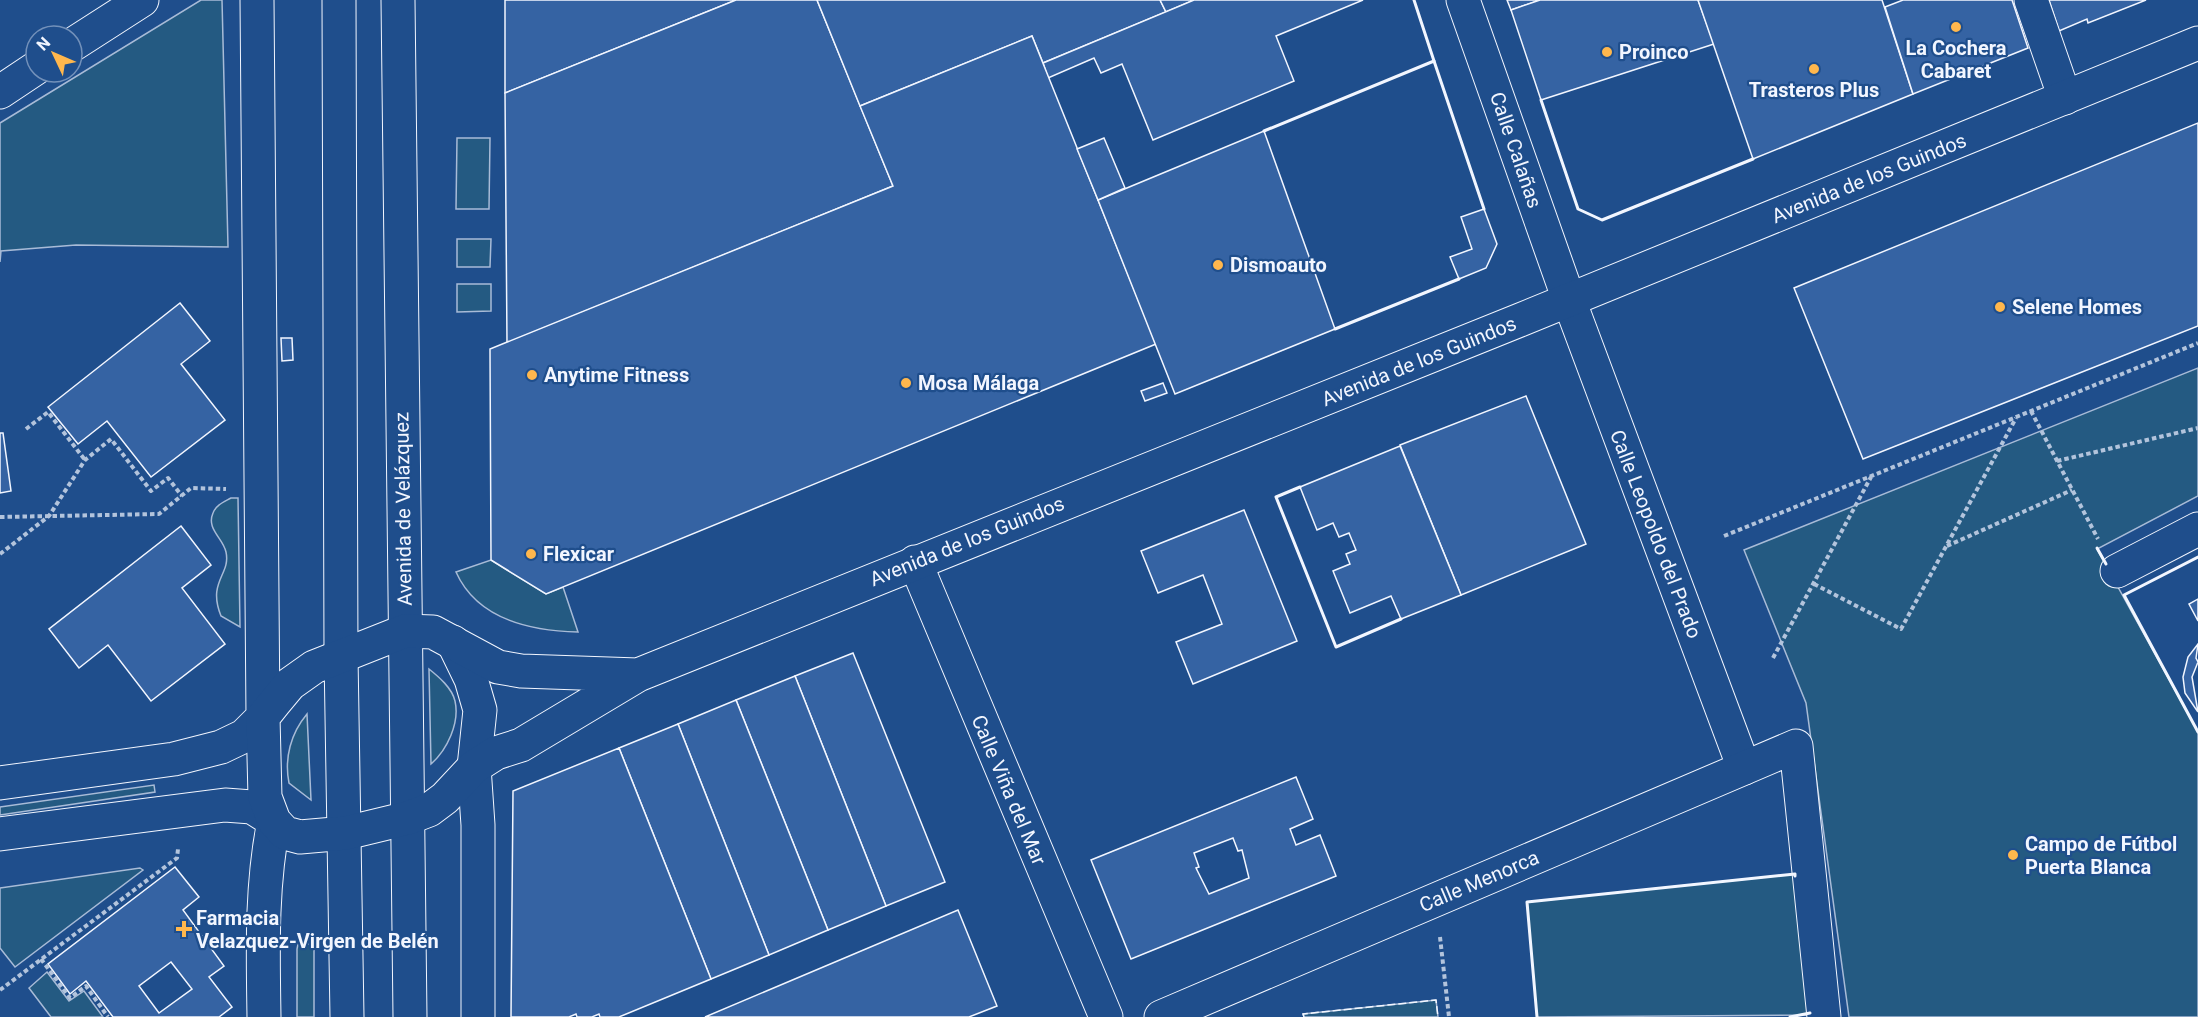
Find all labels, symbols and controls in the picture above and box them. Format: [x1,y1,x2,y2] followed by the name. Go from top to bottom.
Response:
[1949,20,1963,34] marker: La Cochera Cabaret
[24,24,84,84] north arrow
[33,33,54,55] text: N
[1906,36,2007,83] place label: La Cochera Cabaret
[1619,40,1688,64] place label: Proinco
[1600,45,1614,59] marker: Proinco
[1807,62,1821,76] marker: Trasteros Plus
[1749,78,1879,102] place label: Trasteros Plus
[1485,89,1547,211] street label: Calle Calañas
[1768,128,1970,228] street label: Avenida de los Guindos
[1230,253,1327,277] place label: Dismoauto
[1211,258,1225,272] marker: Dismoauto
[2012,295,2142,319] place label: Selene Homes
[1993,300,2007,314] marker: Selene Homes
[1318,311,1520,411] street label: Avenida de los Guindos
[544,363,689,387] place label: Anytime Fitness
[525,368,539,382] marker: Anytime Fitness
[918,371,1039,395] place label: Mosa Málaga
[899,376,913,390] marker: Mosa Málaga
[389,412,417,606] street label: Avenida de Velázquez
[1605,426,1707,642] street label: Calle Leopoldo del Prado
[866,491,1068,591] street label: Avenida de los Guindos
[543,542,615,566] place label: Flexicar
[524,547,538,561] marker: Flexicar
[967,711,1051,869] street label: Calle Viña del Mar
[2025,832,2177,879] place label: Campo de Fútbol Puerta Blanca
[1416,845,1542,917] street label: Calle Menorca
[2006,848,2020,862] marker: Campo de Fútbol Puerta Blanca
[196,906,439,953] place label: Farmacia Velazquez-Virgen de Belén
[177,922,191,936] marker: Farmacia Velazquez-Virgen de Belén

